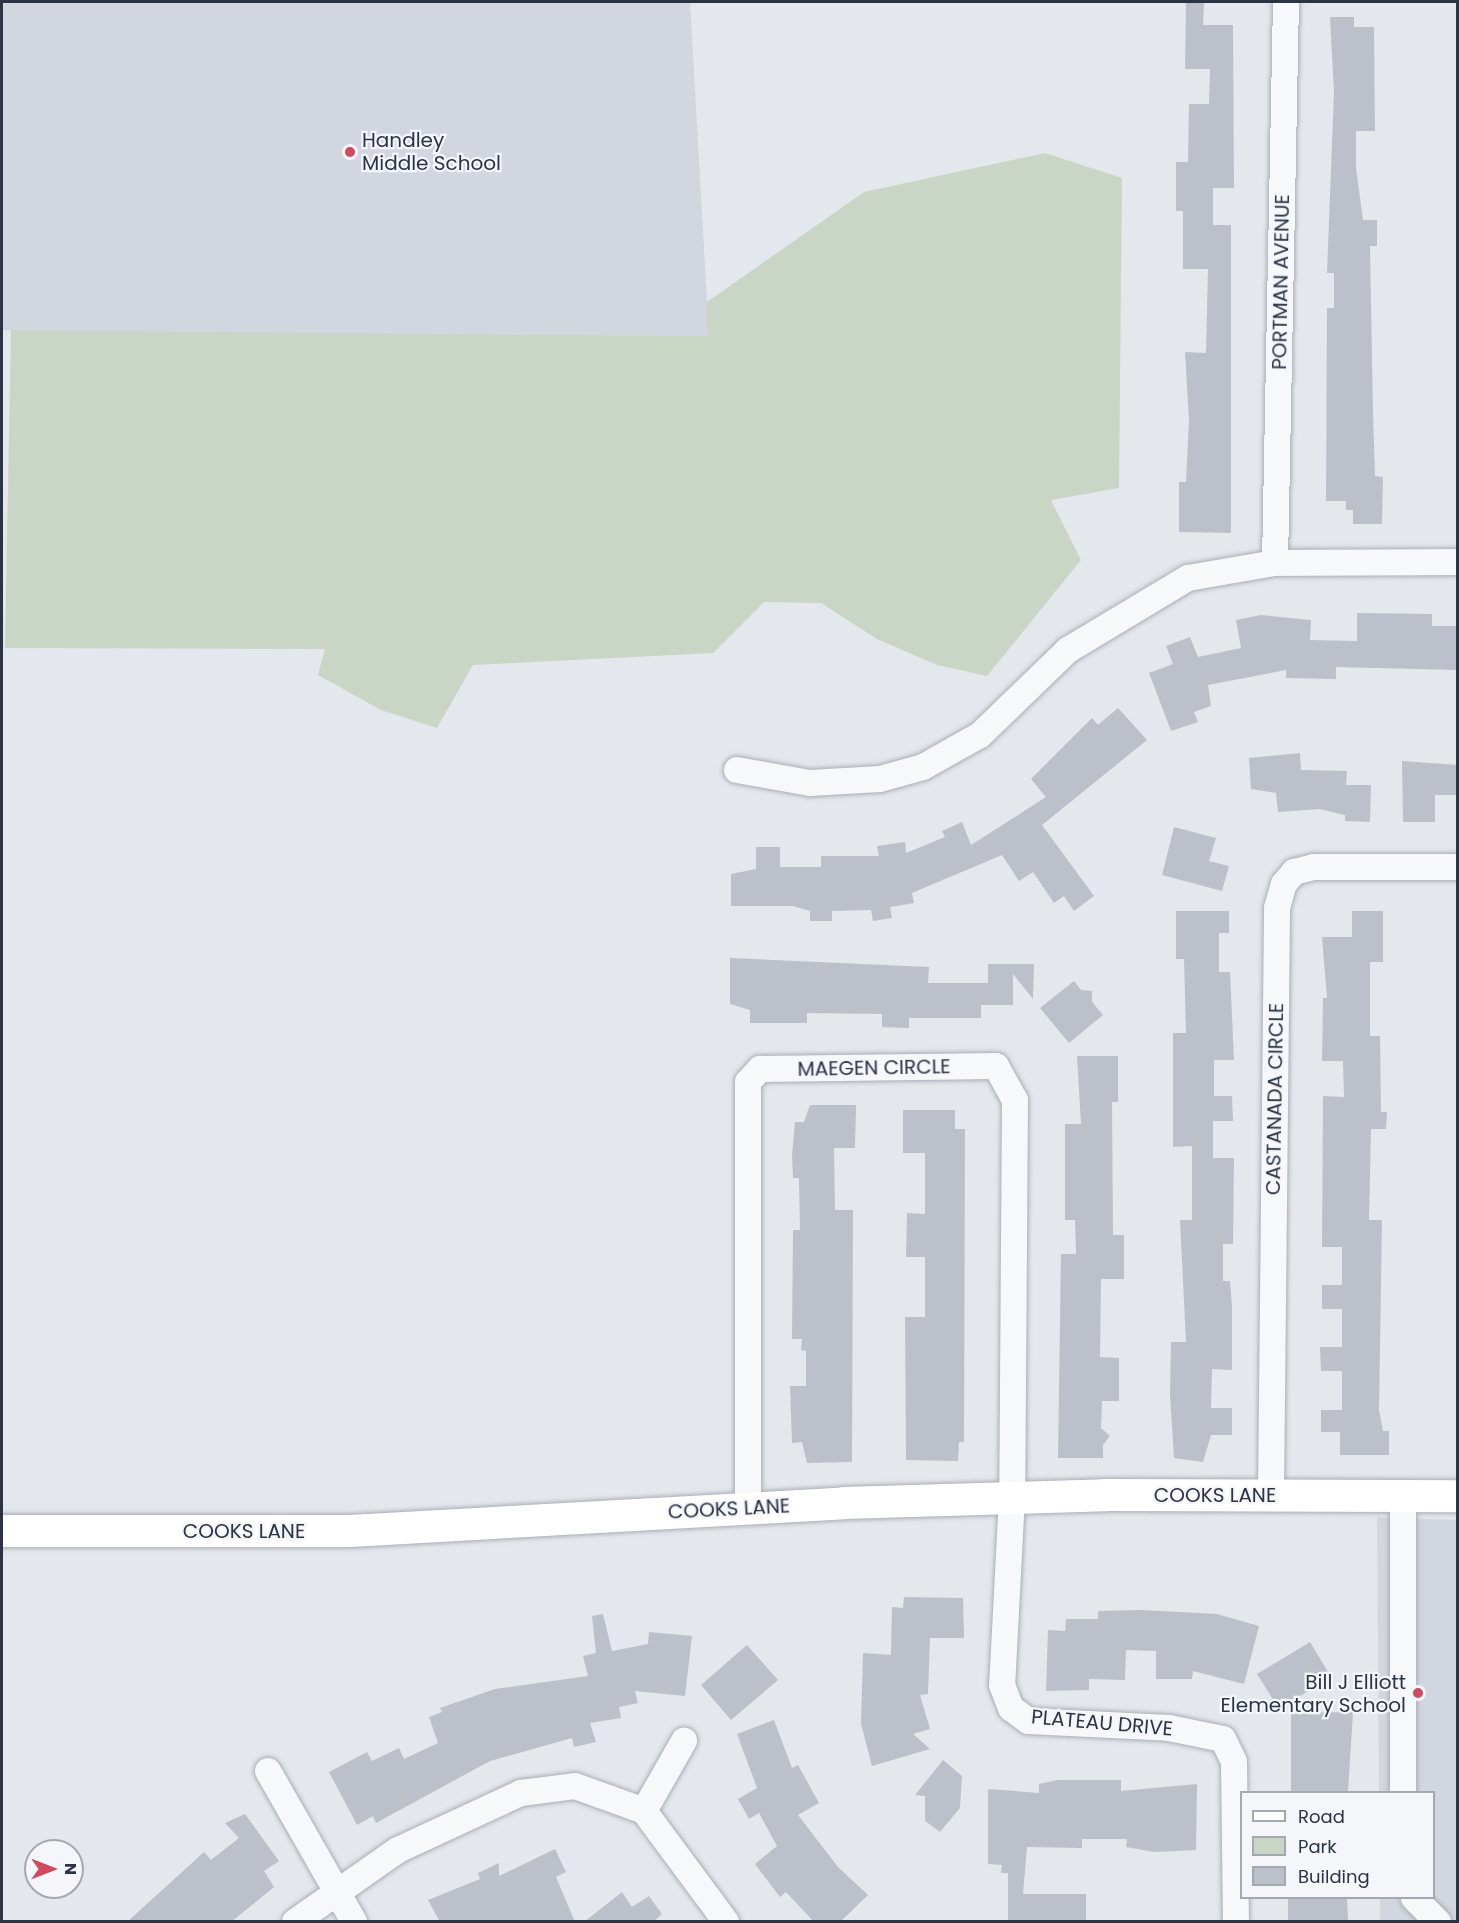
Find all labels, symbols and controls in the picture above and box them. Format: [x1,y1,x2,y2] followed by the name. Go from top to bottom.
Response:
[362,128,501,175] place label: Handley Middle School
[343,145,357,159] marker: Handley Middle School
[1267,194,1295,370] street label: PORTMAN AVENUE
[1261,1003,1289,1195] street label: CASTANADA CIRCLE
[797,1055,951,1081] street label: MAEGEN CIRCLE
[1154,1483,1276,1507] street label: COOKS LANE
[667,1494,791,1524] street label: COOKS LANE
[183,1519,305,1543] street label: COOKS LANE
[1221,1670,1406,1717] place label: Bill J Elliott Elementary School
[1411,1686,1425,1700] marker: Bill J Elliott Elementary School
[1030,1705,1174,1741] street label: PLATEAU DRIVE
[1240,1791,1435,1899] legend
[1298,1804,1345,1829] text: Road
[1298,1834,1337,1859] text: Park
[24,1839,84,1899] north arrow
[59,1863,82,1875] text: N
[1298,1864,1370,1889] text: Building

